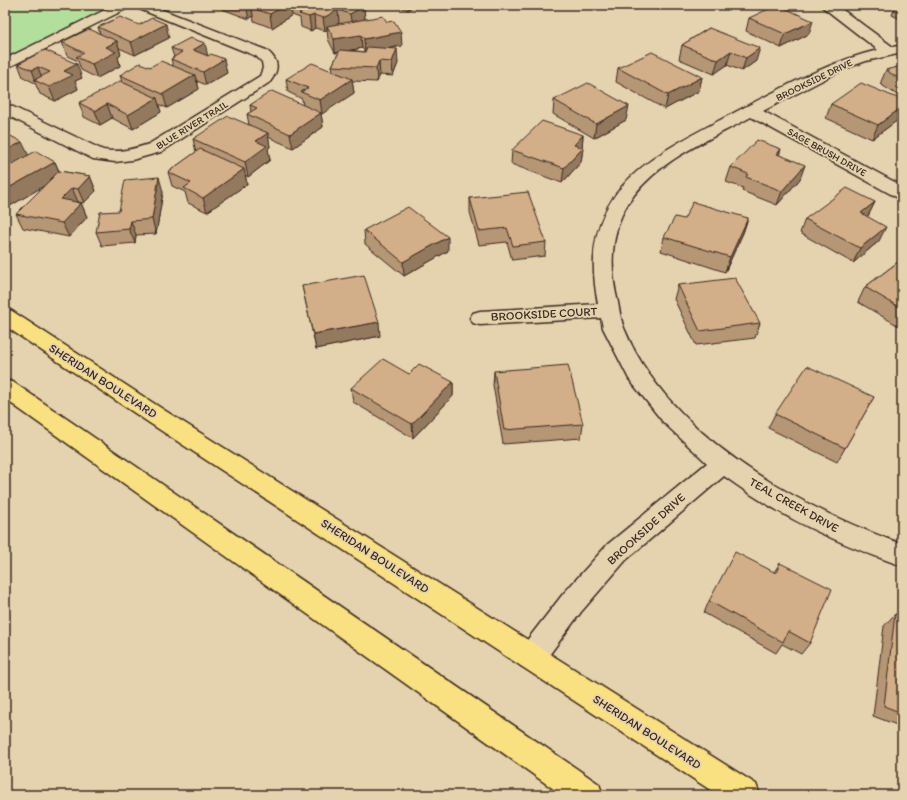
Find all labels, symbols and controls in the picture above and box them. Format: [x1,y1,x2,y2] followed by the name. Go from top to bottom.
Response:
[774,56,855,104] street label: BROOKSIDE DRIVE
[154,98,230,152] street label: BLUE RIVER TRAIL
[785,125,869,179] street label: SAGE BRUSH DRIVE
[490,304,598,324] street label: BROOKSIDE COURT
[46,341,160,421] street label: SHERIDAN BOULEVARD
[747,475,842,536] street label: TEAL CREEK DRIVE
[604,490,688,568] street label: BROOKSIDE DRIVE
[318,516,432,596] street label: SHERIDAN BOULEVARD
[590,692,704,772] street label: SHERIDAN BOULEVARD

